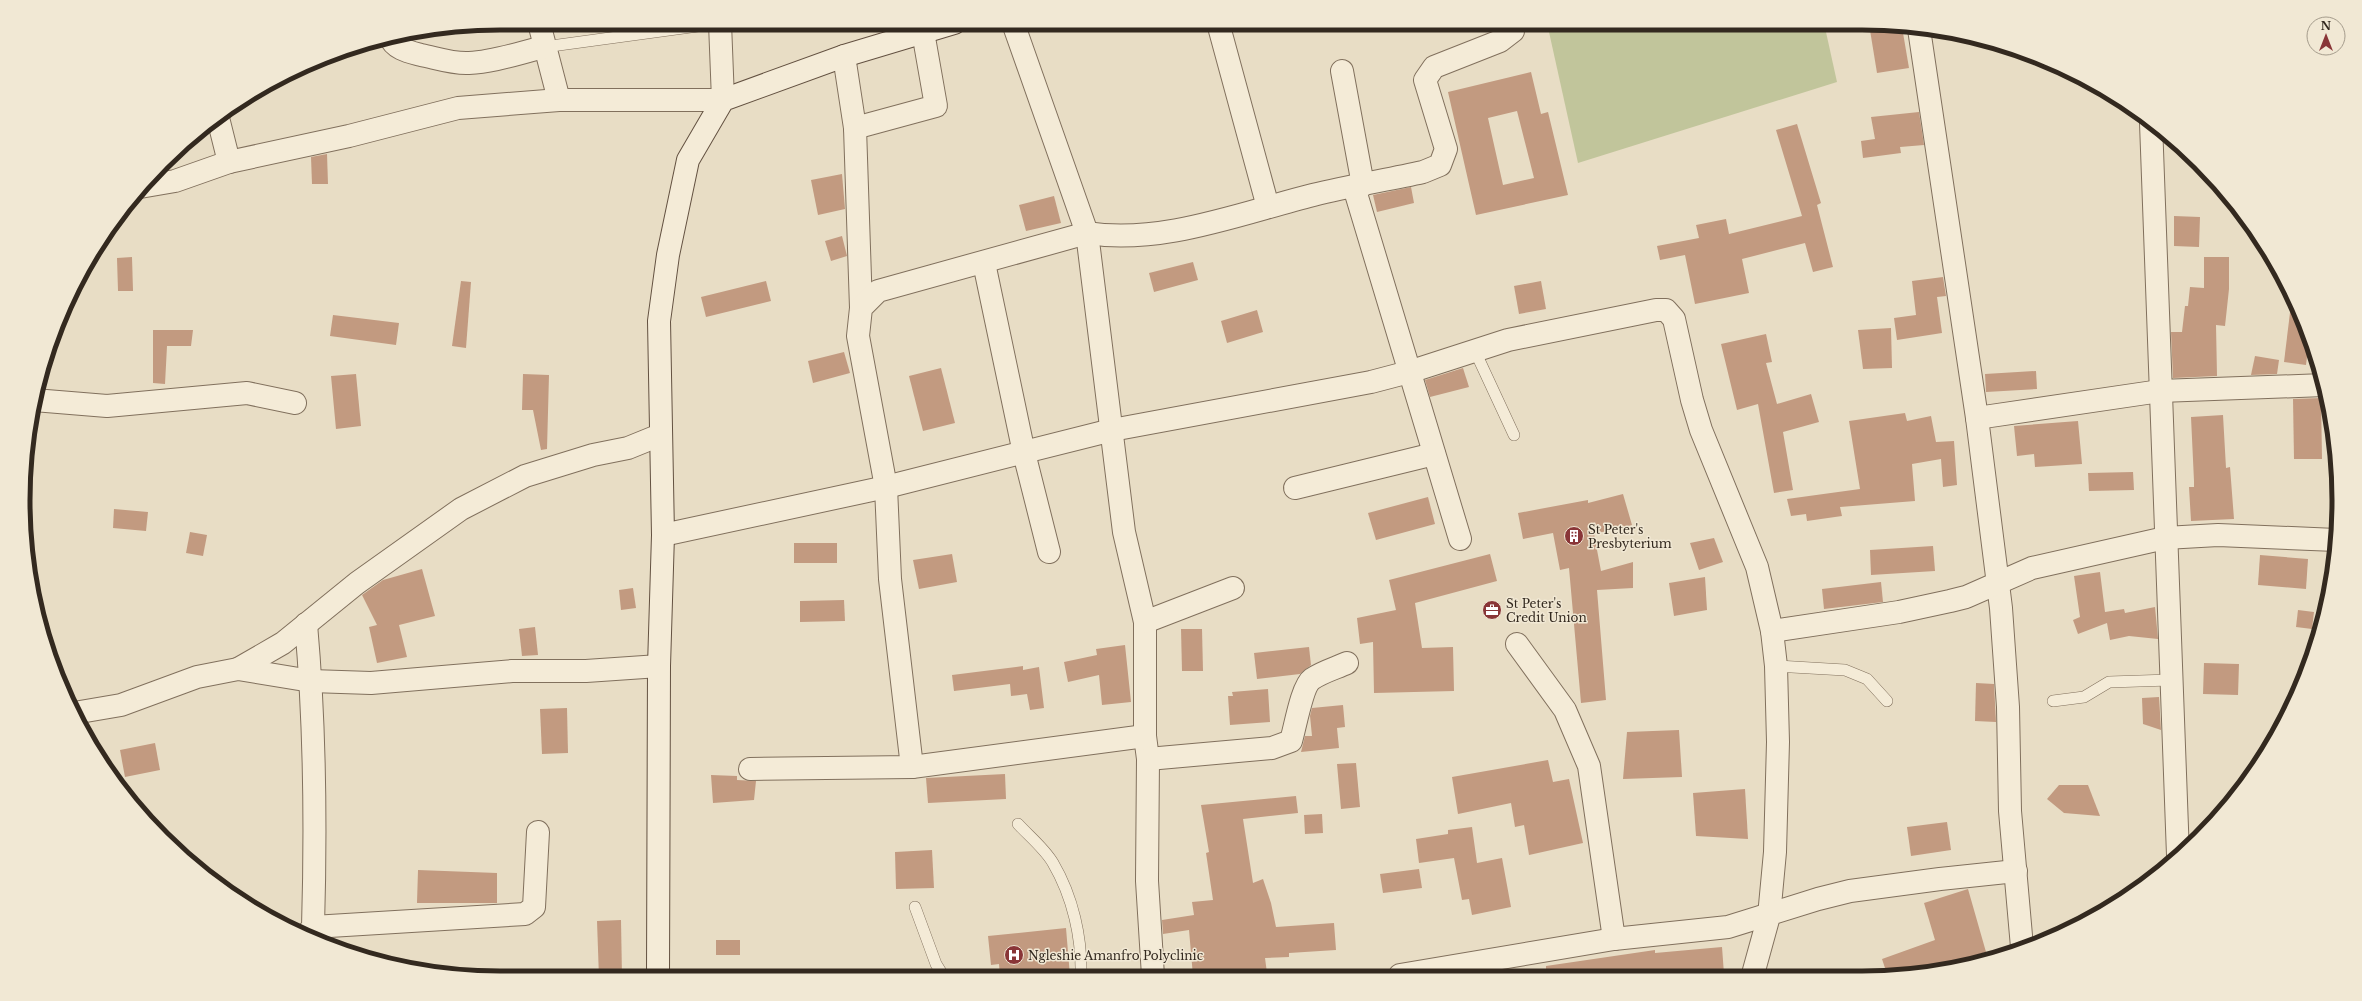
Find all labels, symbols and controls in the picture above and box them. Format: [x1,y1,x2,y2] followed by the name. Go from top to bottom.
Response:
[2306,16,2346,56] north arrow
[2321,19,2332,33] text: N
[1588,522,1672,551] place label: St Peter's Presbyterium
[1563,525,1585,547] building icon: St Peter's Presbyterium
[1506,596,1587,625] place label: St Peter's Credit Union
[1481,599,1503,621] office icon: St Peter's Credit Union
[1003,944,1025,966] hospital icon: Ngleshie Amanfro Polyclinic
[1028,948,1204,963] place label: Ngleshie Amanfro Polyclinic

